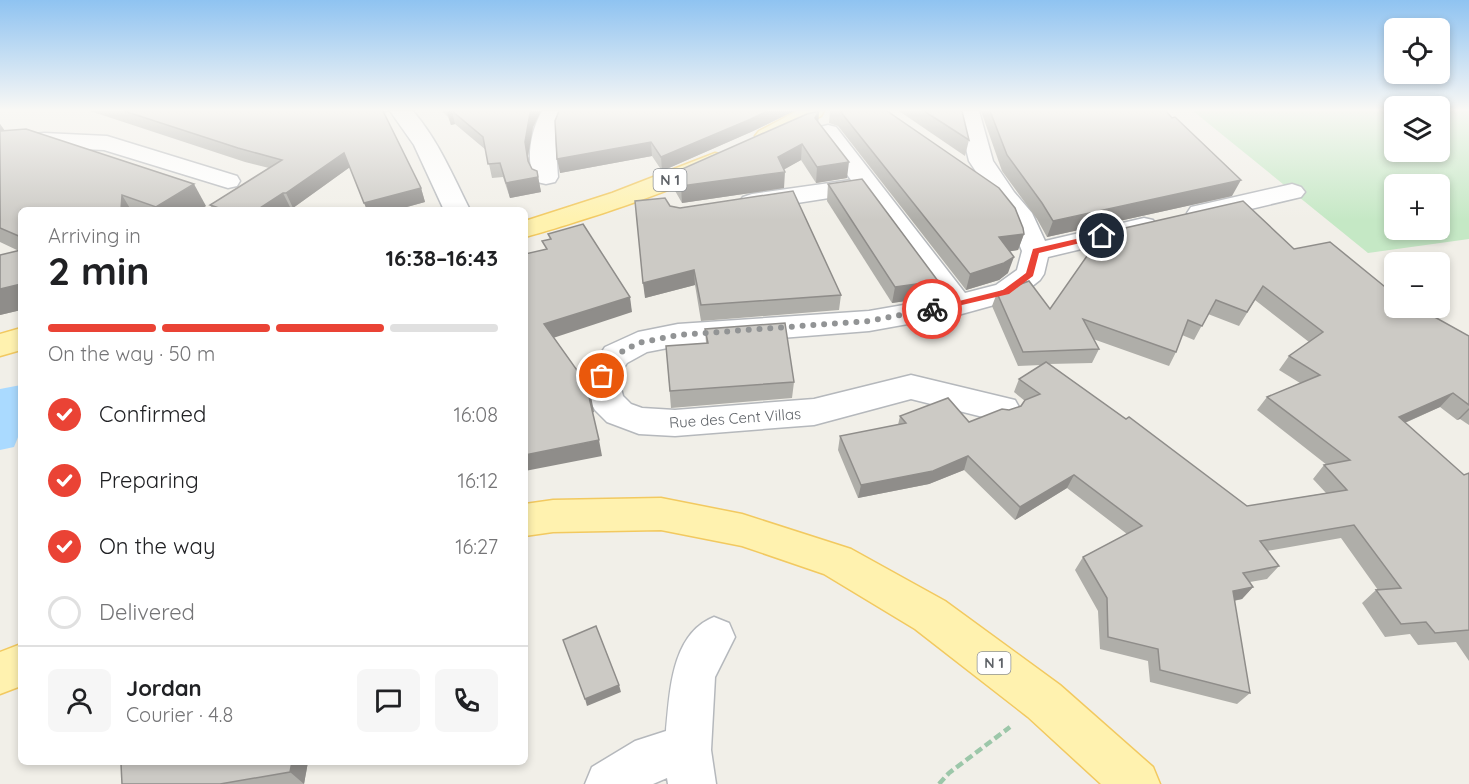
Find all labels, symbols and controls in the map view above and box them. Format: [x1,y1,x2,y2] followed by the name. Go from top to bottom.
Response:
[1384,18,1450,318] map controls
[1384,18,1450,84] button: locate
[1384,96,1450,162] button: layers
[654,169,686,191] road number: N 1
[1384,174,1450,240] button: +
[1076,210,1127,261] pin
[1085,219,1118,252] icon: home
[48,223,141,248] text: Arriving in
[385,244,498,272] text: 16:38–16:43
[48,246,150,295] text: 2 min
[1384,252,1450,318] button: −
[902,279,962,339] courier
[916,293,949,326] icon: bike
[48,341,215,366] text: On the way · 50 m
[576,350,627,401] pin
[585,359,618,392] icon: bag
[48,398,81,431] icon: check
[99,400,206,428] text: Confirmed
[453,402,498,427] text: 16:08
[668,404,802,432] street label: Rue des Cent Villas
[48,464,81,497] icon: check
[99,466,199,494] text: Preparing
[458,468,498,493] text: 16:12
[48,530,81,563] icon: check
[99,532,215,560] text: On the way
[455,534,498,559] text: 16:27
[99,598,195,626] text: Delivered
[978,652,1010,674] road number: N 1
[48,669,111,732] button: person
[357,669,420,732] button: chat
[435,669,498,732] button: phone
[126,674,202,702] text: Jordan
[126,702,233,727] text: Courier · 4.8

